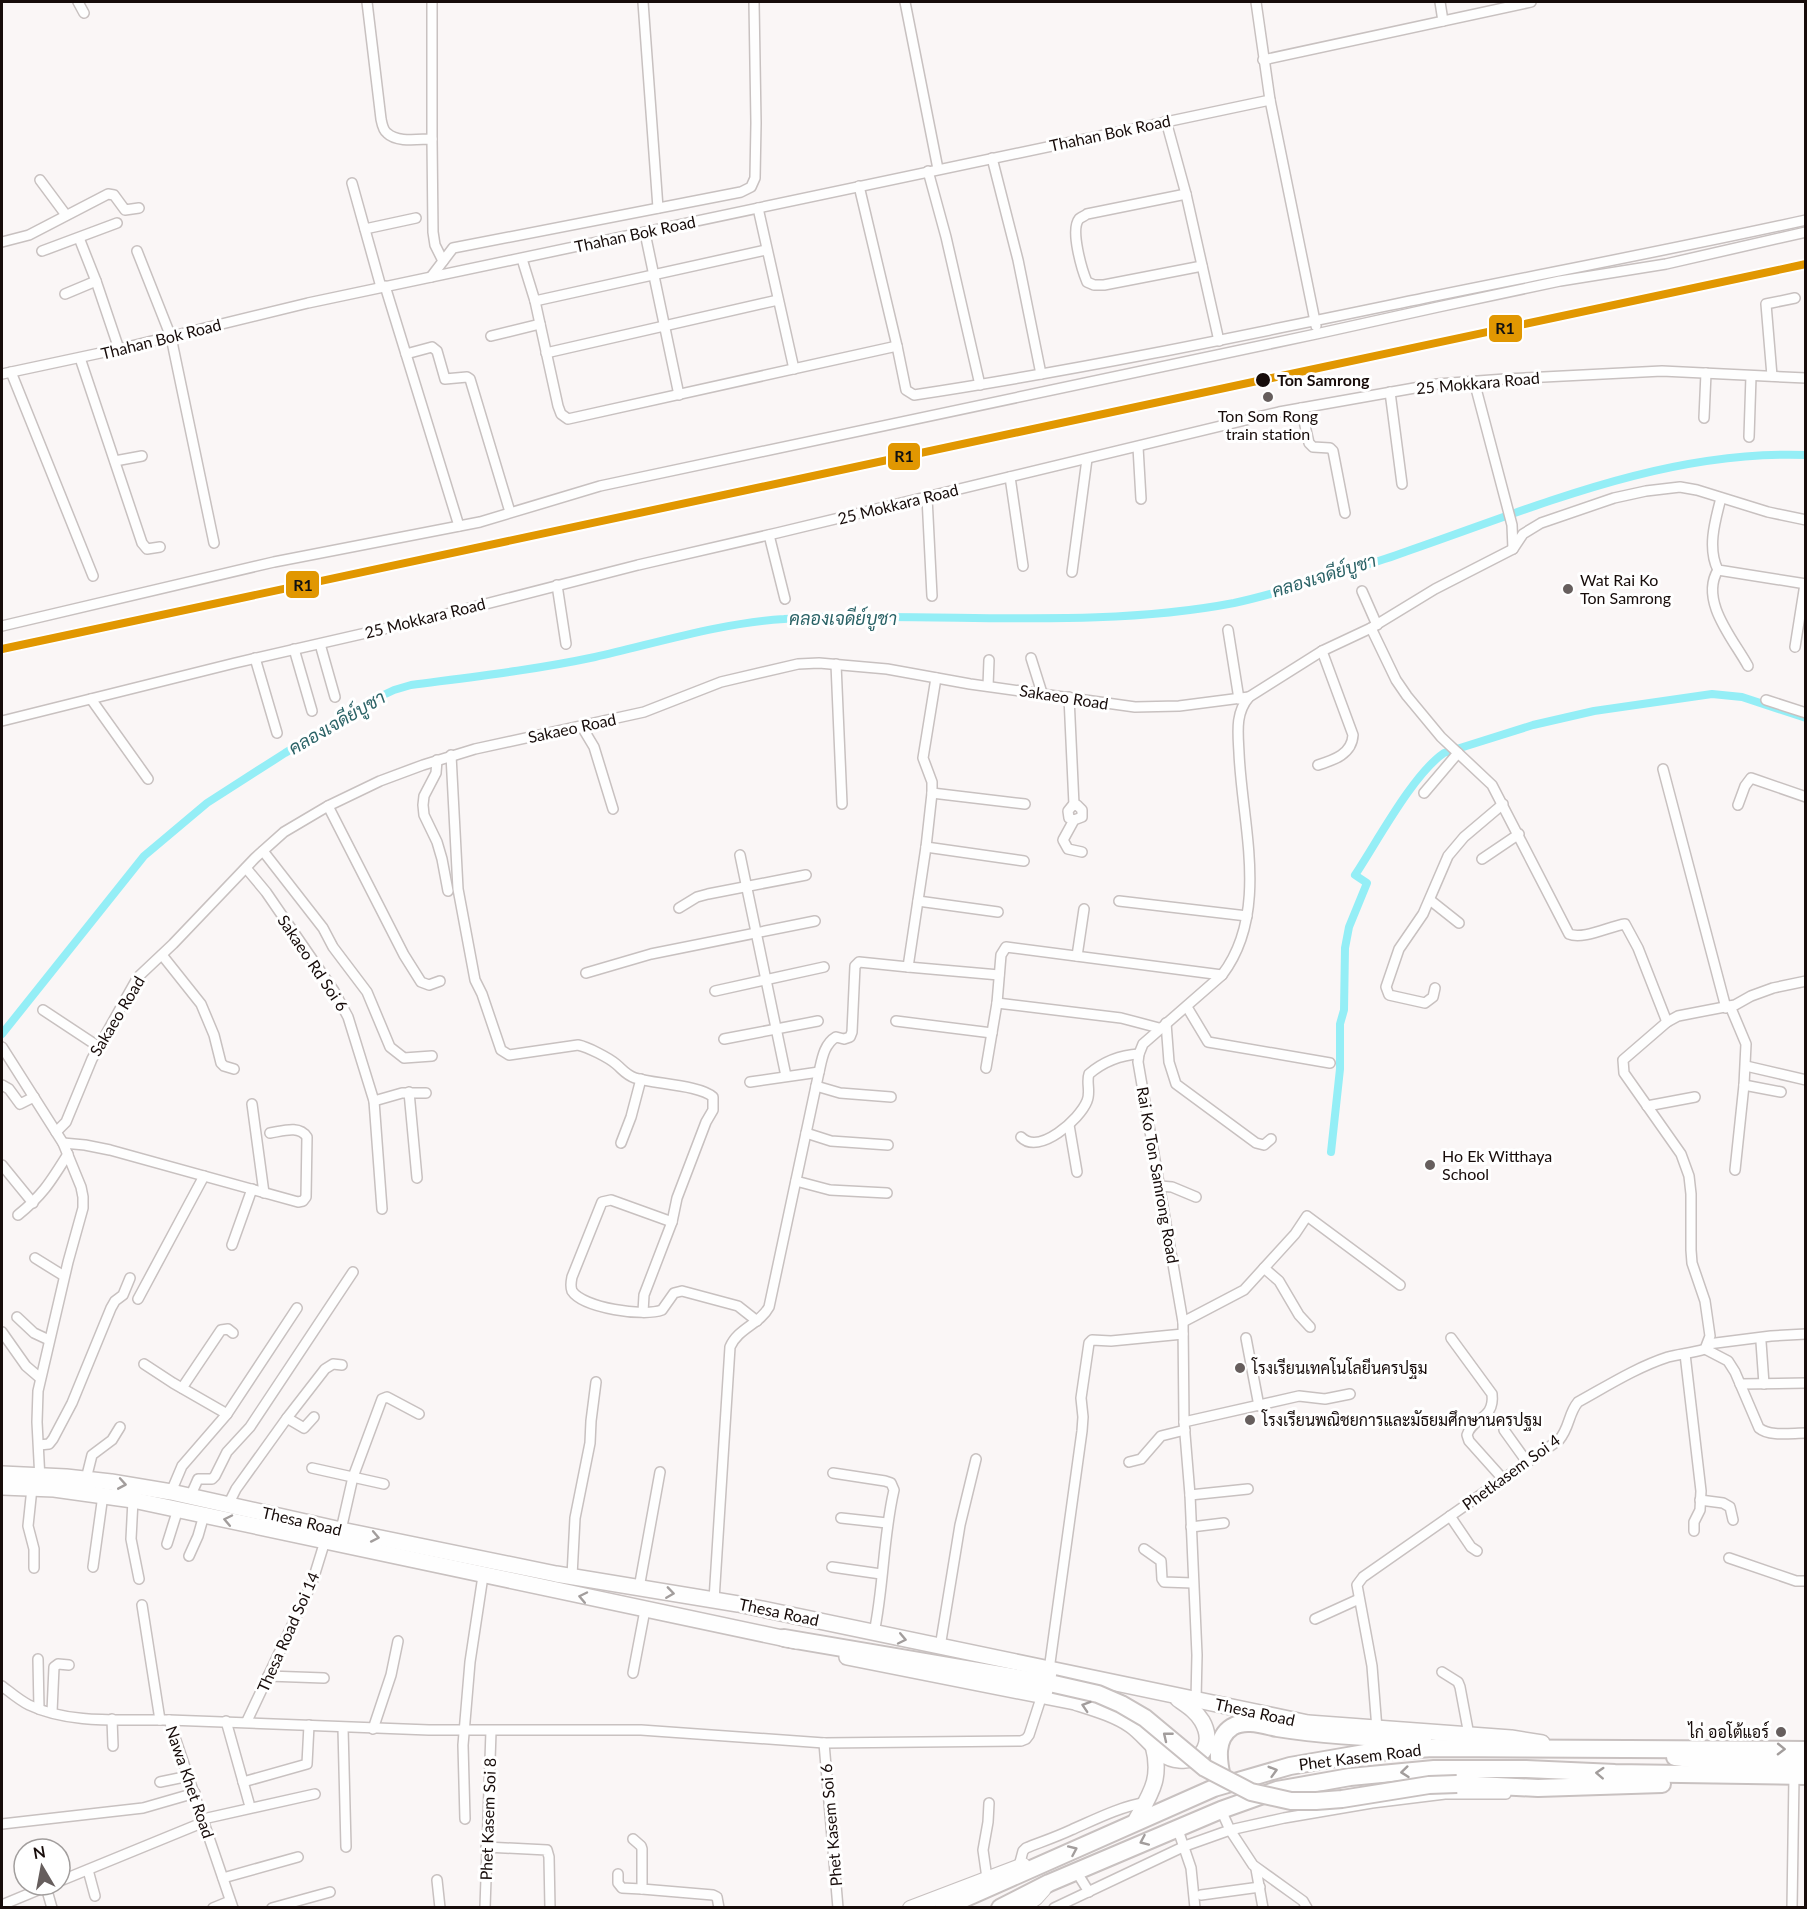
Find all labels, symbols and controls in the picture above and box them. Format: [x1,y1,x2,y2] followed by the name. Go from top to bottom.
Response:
[1048,110,1172,155] street label: Thahan Bok Road
[573,211,697,256] street label: Thahan Bok Road
[99,314,223,363] street label: Thahan Bok Road
[1488,314,1523,343] line badge: R1
[1495,318,1515,337] text: R1
[1415,368,1540,397] street label: 25 Mokkara Road
[1277,370,1370,389] place label: Ton Samrong
[1254,371,1272,389] marker: Ton Samrong
[1261,390,1275,404] marker: Ton Som Rong train station
[1218,406,1318,443] place label: Ton Som Rong train station
[887,442,921,471] line badge: R1
[894,446,914,465] text: R1
[836,479,960,528] street label: 25 Mokkara Road
[1269,548,1380,604] water label: คลองเจดีย์บูชา
[285,570,320,599] line badge: R1
[1580,570,1671,607] place label: Wat Rai Ko Ton Samrong
[293,575,313,594] text: R1
[1561,582,1575,596] marker: Wat Rai Ko Ton Samrong
[363,593,487,642] street label: 25 Mokkara Road
[789,606,897,632] water label: คลองเจดีย์บูชา
[1018,680,1110,713] street label: Sakaeo Road
[284,685,390,761] water label: คลองเจดีย์บูชา
[526,709,618,746] street label: Sakaeo Road
[274,911,353,1014] street label: Sakaeo Rd Soi 6
[85,972,148,1059] street label: Sakaeo Road
[1134,1085,1183,1265] street label: Rai Ko Ton Samrong Road
[1442,1146,1552,1183] place label: Ho Ek Witthaya School
[1423,1158,1437,1172] marker: Ho Ek Witthaya School
[1251,1357,1428,1379] place label: โรงเรียนเทคโนโลยีนครปฐม
[1233,1361,1247,1375] marker: โรงเรียนเทคโนโลยีนครปฐม
[1261,1409,1542,1431] place label: โรงเรียนพณิชยการและมัธยมศึกษานครปฐม
[1243,1413,1257,1427] marker: โรงเรียนพณิชยการและมัธยมศึกษานครปฐม
[1458,1430,1563,1513] street label: Phetkasem Soi 4
[117,1477,127,1490] one-way arrow
[260,1502,344,1539] street label: Thesa Road
[223,1514,233,1527] one-way arrow
[369,1530,379,1543] one-way arrow
[253,1569,323,1695] street label: Thesa Road Soi 14
[664,1586,674,1599] one-way arrow
[578,1591,588,1604] one-way arrow
[737,1594,821,1629] street label: Thesa Road
[897,1631,907,1644] one-way arrow
[1213,1694,1297,1729] street label: Thesa Road
[1081,1700,1092,1713] one-way arrow
[1686,1720,1769,1741] place label: ไก่ ออโต้แอร์
[162,1723,219,1841] street label: Nawa Khet Road
[1774,1725,1788,1739] marker: ไก่ ออโต้แอร์
[1163,1732,1174,1743] one-way arrow
[1298,1740,1422,1773] street label: Phet Kasem Road
[1777,1743,1786,1755] one-way arrow
[476,1757,499,1881] street label: Phet Kasem Soi 8
[816,1763,845,1887] street label: Phet Kasem Soi 6
[1401,1765,1410,1778] one-way arrow
[1267,1766,1278,1778] one-way arrow
[1596,1766,1605,1779] one-way arrow
[1140,1834,1151,1846] one-way arrow
[12,1837,72,1897] north arrow
[32,1841,47,1862] text: N
[1066,1845,1077,1857] one-way arrow

